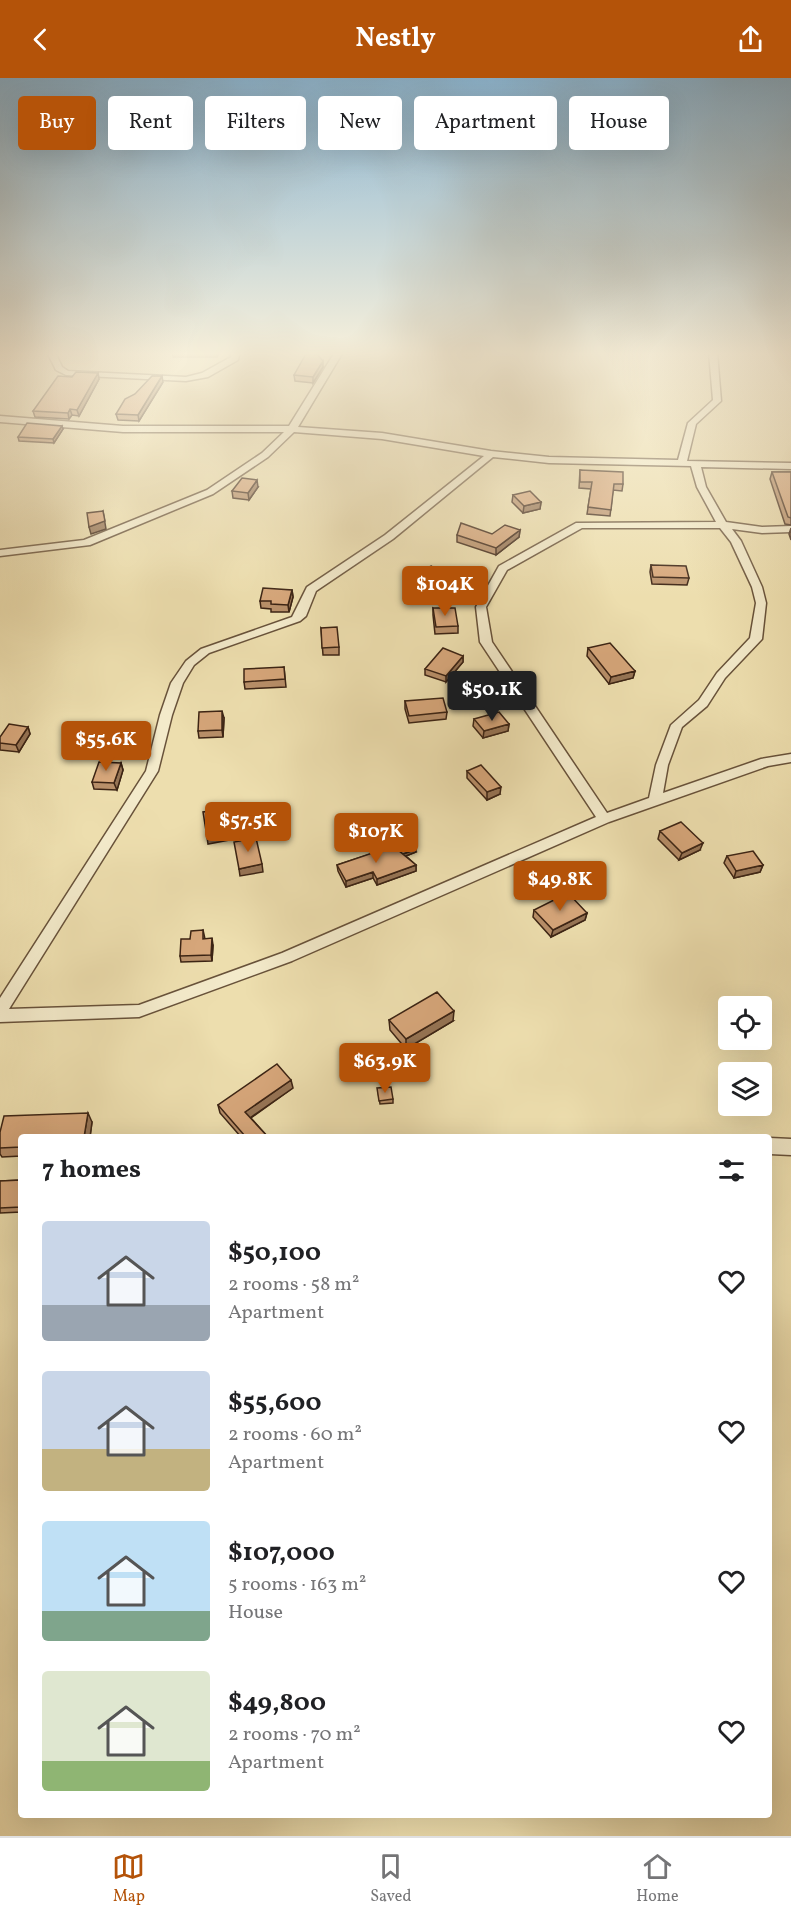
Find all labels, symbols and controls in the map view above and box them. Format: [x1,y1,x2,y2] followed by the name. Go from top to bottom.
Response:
[355,20,436,58] text: Nestly
[24,23,57,56] icon: back
[734,23,767,56] icon: share
[18,96,96,150] chip: Buy
[108,96,193,150] chip: Rent
[205,96,306,150] chip: Filters
[318,96,402,150] chip: New
[414,96,557,150] chip: Apartment
[569,96,669,150] chip: House
[403,566,487,617] pin: $104K
[416,571,474,599] text: $104K
[443,671,541,722] pin: $50.1K
[461,676,523,704] text: $50.1K
[57,721,155,772] pin: $55.6K
[75,726,137,754] text: $55.6K
[199,802,297,853] pin: $57.5K
[219,807,277,835] text: $57.5K
[334,813,418,864] pin: $107K
[348,818,404,846] text: $107K
[511,861,609,912] pin: $49.8K
[528,866,592,894] text: $49.8K
[718,996,772,1116] map controls
[718,996,772,1050] button: locate
[336,1043,434,1094] pin: $63.9K
[353,1048,417,1076] text: $63.9K
[718,1062,772,1116] button: layers
[42,1152,141,1188] text: 7 homes
[715,1154,748,1187] icon: filters
[228,1235,321,1271] text: $50,100
[90,1245,162,1317] icon: home
[715,1265,748,1298] icon: heart
[228,1271,359,1299] text: 2 rooms · 58 m²
[228,1299,324,1327] text: Apartment
[228,1385,322,1421] text: $55,600
[90,1395,162,1467] icon: home
[715,1415,748,1448] icon: heart
[228,1421,362,1449] text: 2 rooms · 60 m²
[228,1449,324,1477] text: Apartment
[228,1535,335,1571] text: $107,000
[90,1545,162,1617] icon: home
[715,1565,748,1598] icon: heart
[228,1571,366,1599] text: 5 rooms · 163 m²
[228,1599,283,1627] text: House
[228,1685,326,1721] text: $49,800
[90,1695,162,1767] icon: home
[715,1715,748,1748] icon: heart
[228,1721,361,1749] text: 2 rooms · 70 m²
[228,1749,324,1777] text: Apartment
[112,1850,145,1908] tab: Map
[370,1850,411,1908] tab: Saved
[636,1850,679,1908] tab: Home

